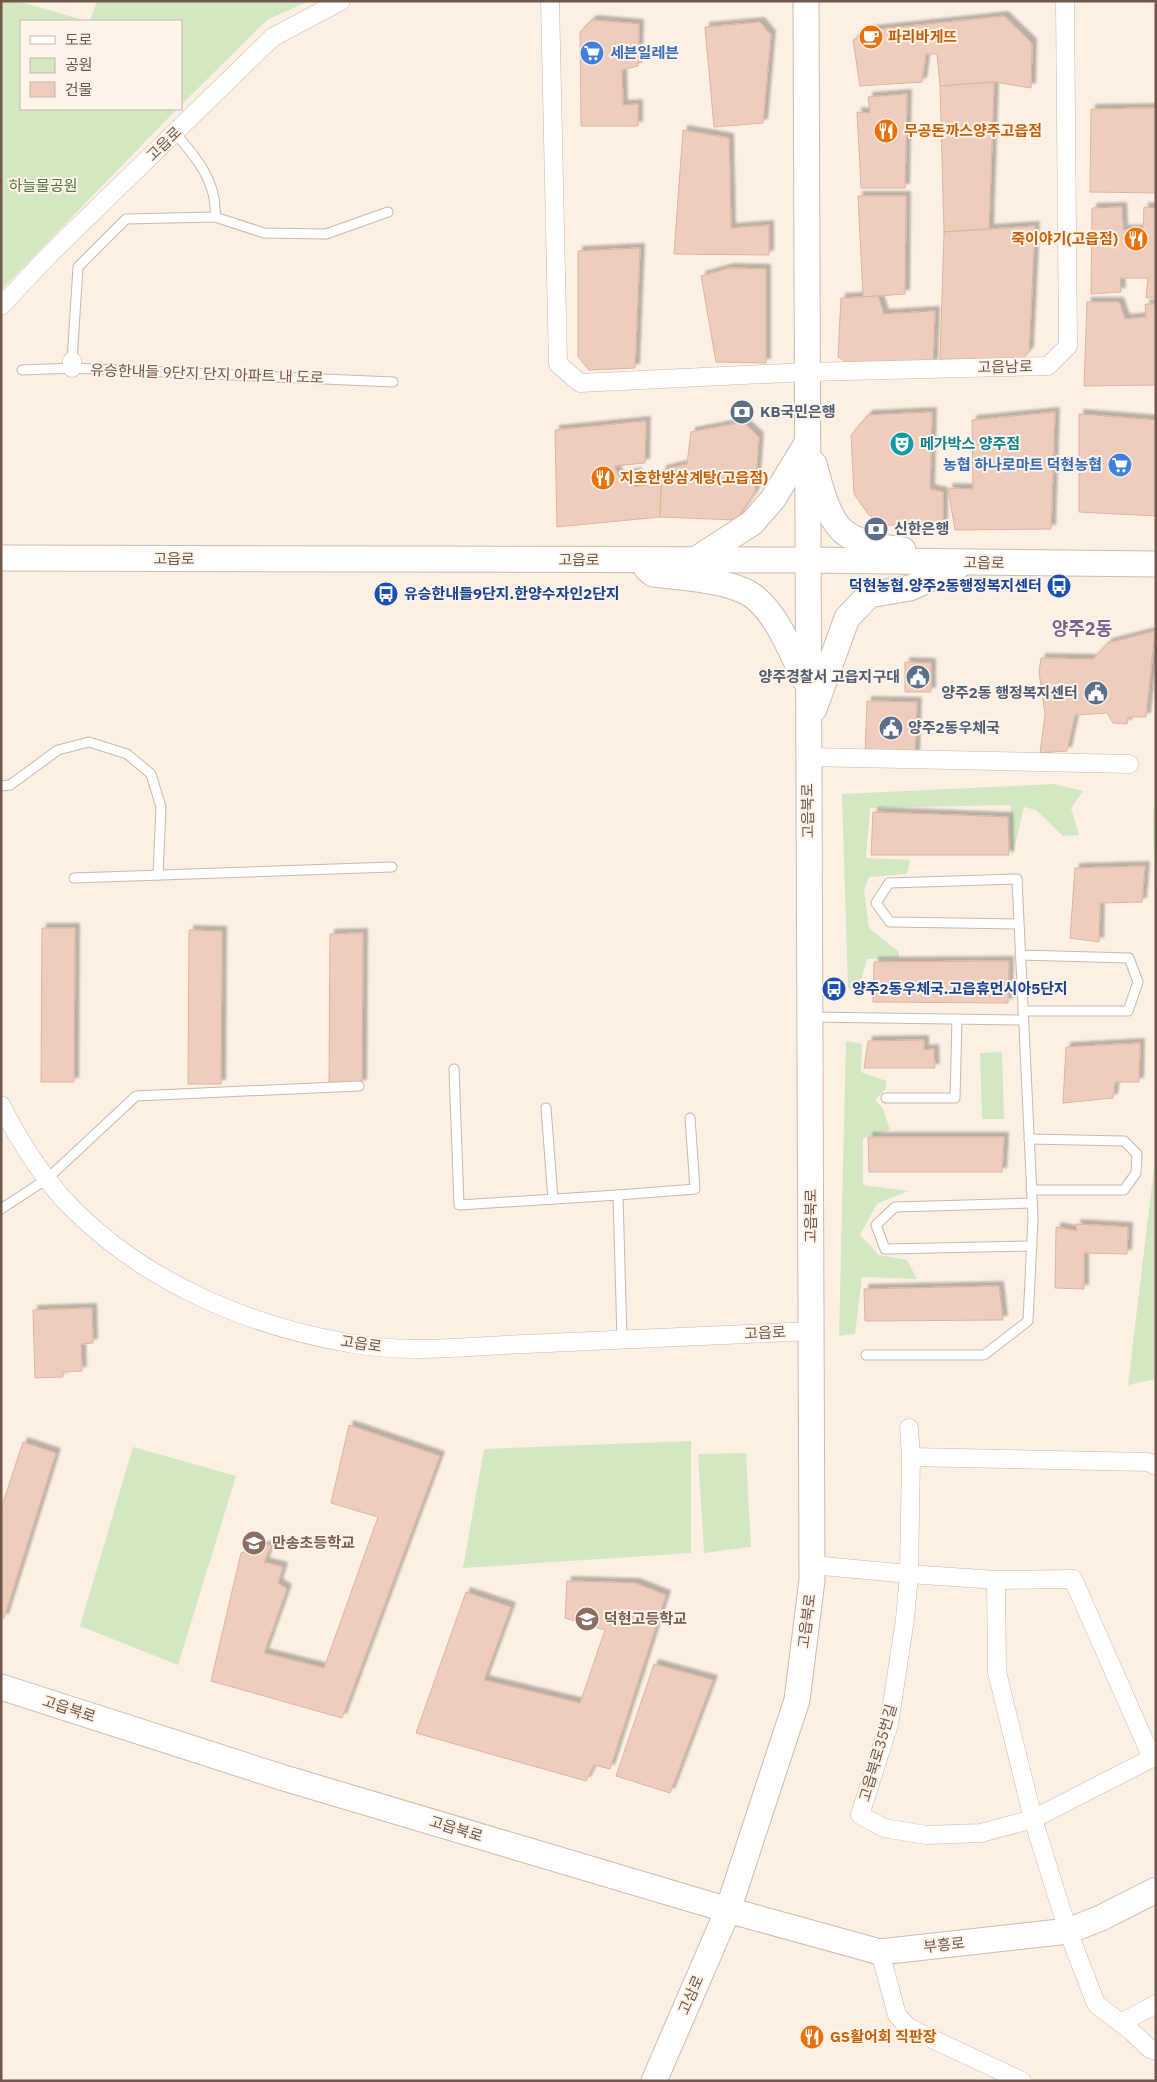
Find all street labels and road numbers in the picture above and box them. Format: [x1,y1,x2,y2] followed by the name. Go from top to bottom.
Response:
[142,122,185,165] street label: 고읍로
[977,357,1033,376] street label: 고읍남로
[90,360,324,387] street label: 유승한내들 9단지 단지 아파트 내 도로
[153,549,195,568] street label: 고읍로
[558,550,600,569] street label: 고읍로
[963,553,1005,572] street label: 고읍로
[798,783,817,839] street label: 고읍북로
[801,1188,820,1244] street label: 고읍북로
[744,1322,786,1343] street label: 고읍로
[339,1331,383,1356] street label: 고읍로
[794,1592,819,1649] street label: 고읍북로
[40,1691,98,1726] street label: 고읍북로
[854,1702,901,1804] street label: 고읍북로35번길
[427,1811,485,1846] street label: 고읍북로
[922,1933,966,1956] street label: 부흥로
[673,1972,708,2018] street label: 고삼로

